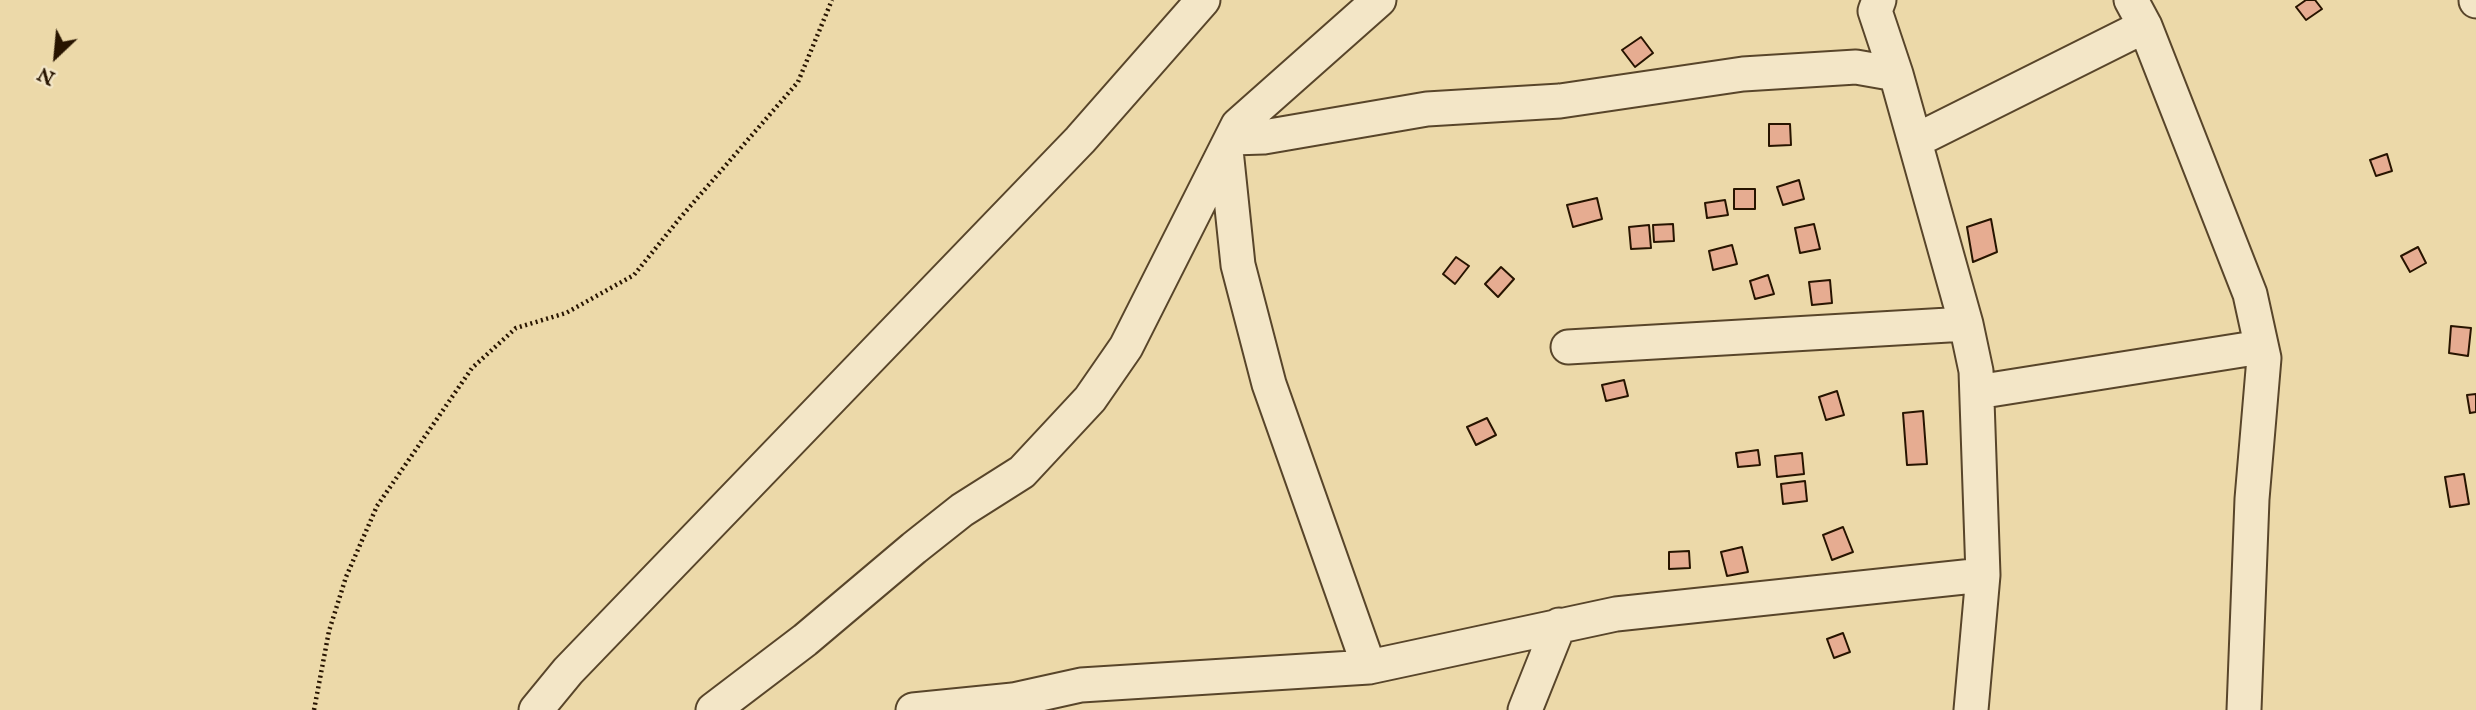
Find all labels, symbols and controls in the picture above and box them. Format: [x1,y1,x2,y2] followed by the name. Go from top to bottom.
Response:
[21,21,91,91] north arrow
[34,60,59,89] text: N

